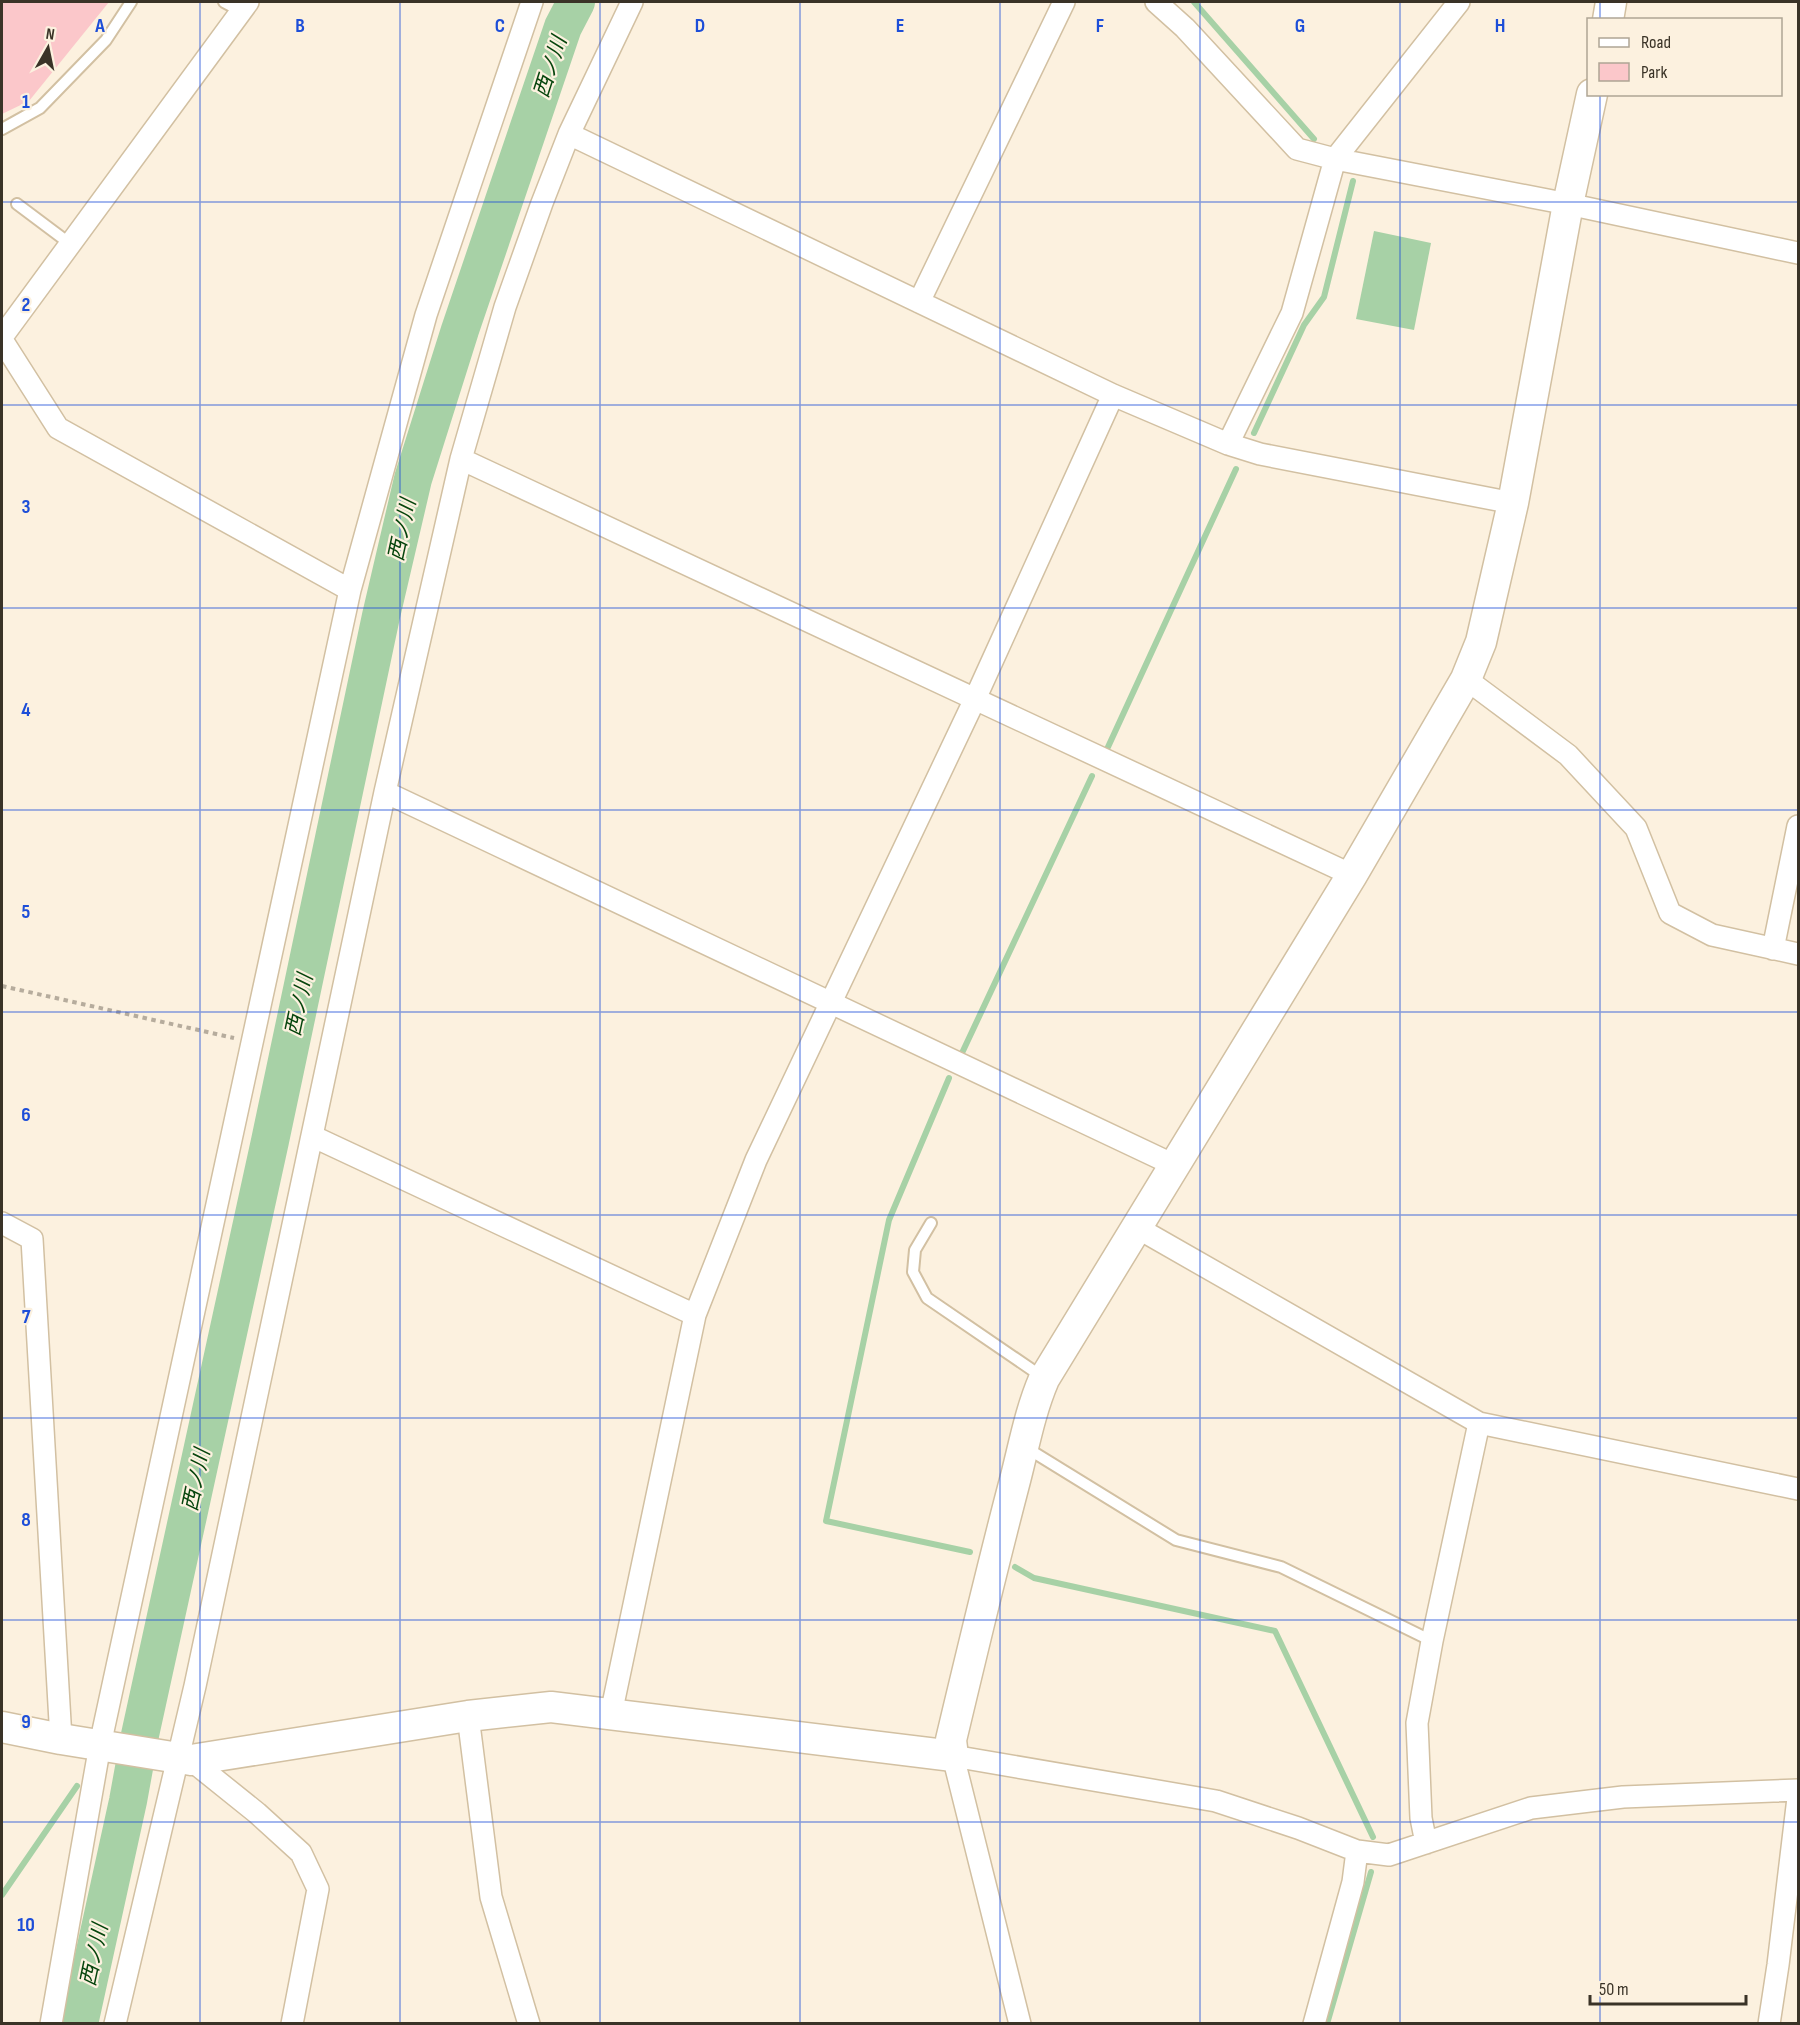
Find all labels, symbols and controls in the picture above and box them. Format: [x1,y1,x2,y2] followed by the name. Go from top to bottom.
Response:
[94,14,105,38] text: A
[295,14,305,38] text: B
[495,14,505,38] text: C
[695,14,705,38] text: D
[896,14,904,38] text: E
[1096,14,1104,38] text: F
[1295,14,1305,38] text: G
[1495,14,1505,38] text: H
[18,18,78,78] north arrow
[1587,18,1782,96] legend
[44,25,56,45] text: N
[529,31,573,101] water label: 西ノ川
[1641,32,1671,53] text: Road
[1641,62,1667,83] text: Park
[22,90,30,114] text: 1
[22,293,30,317] text: 2
[22,495,31,519] text: 3
[384,495,422,564] water label: 西ノ川
[21,698,31,722] text: 4
[22,900,31,924] text: 5
[281,970,319,1039] water label: 西ノ川
[21,1103,31,1127] text: 6
[22,1305,31,1329] text: 7
[178,1445,216,1514] water label: 西ノ川
[21,1508,31,1532] text: 8
[21,1710,31,1734] text: 9
[17,1913,35,1937] text: 10
[76,1920,114,1989] water label: 西ノ川
[1590,1968,1746,2006] scale bar
[1599,1979,1629,2000] text: 50 m

